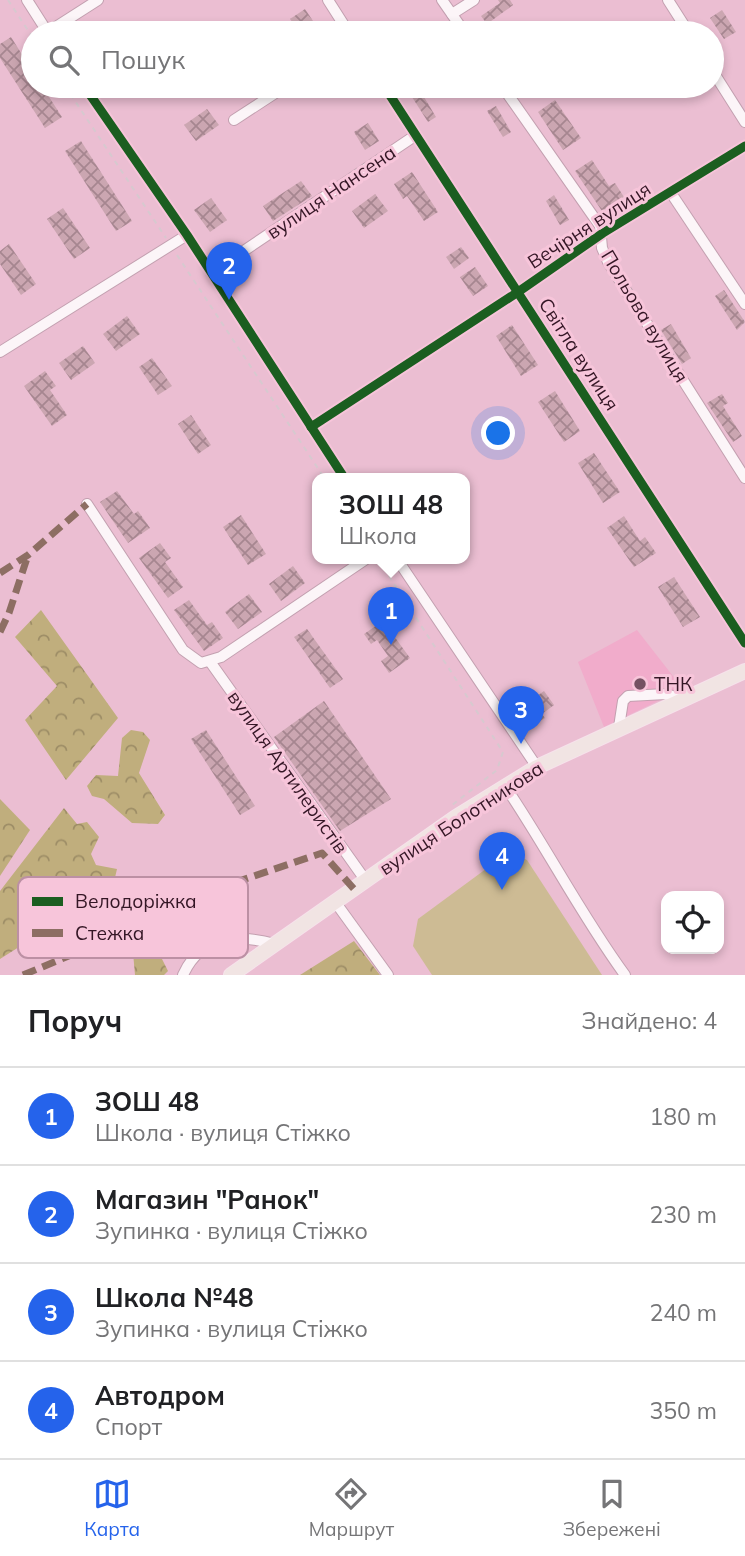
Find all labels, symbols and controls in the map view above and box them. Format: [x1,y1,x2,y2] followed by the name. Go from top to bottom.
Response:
[21,21,724,98] search box
[45,41,83,79] icon: search
[101,43,185,76] text: Пошук
[262,140,400,244] street label: вулиця Нансена
[523,176,655,274] street label: Вечірня вулиця
[206,242,252,300] pin: 2
[596,246,694,386] street label: Польова вулиця
[534,293,624,415] street label: Світла вулиця
[481,416,515,450] your location
[312,473,470,564] popup
[339,488,443,521] text: ЗОШ 48
[339,521,417,550] text: Школа
[368,587,414,645] pin: 1
[654,672,693,696] place label: ТНК
[632,676,648,692] marker: ТНК
[223,686,353,858] street label: вулиця Артилеристів
[498,686,544,744] pin: 3
[375,756,547,880] street label: вулиця Болотникова
[479,832,525,890] pin: 4
[18,877,248,958] legend
[75,889,197,913] text: Велодоріжка
[661,891,724,954] map controls
[661,891,724,954] button: locate
[75,921,144,945] text: Стежка
[28,1002,122,1040] text: Поруч
[582,1006,717,1035] text: Знайдено: 4
[95,1085,199,1118] text: ЗОШ 48
[44,1102,58,1131] text: 1
[649,1102,717,1131] text: 180 m
[95,1118,351,1147] text: Школа · вулиця Стіжко
[95,1183,319,1216] text: Магазин "Ранок"
[44,1200,58,1229] text: 2
[649,1200,717,1229] text: 230 m
[95,1216,368,1245] text: Зупинка · вулиця Стіжко
[95,1281,254,1314] text: Школа №48
[44,1298,58,1327] text: 3
[649,1298,717,1327] text: 240 m
[95,1314,368,1343] text: Зупинка · вулиця Стіжко
[95,1379,225,1412] text: Автодром
[44,1396,58,1425] text: 4
[649,1396,717,1425] text: 350 m
[95,1412,162,1441] text: Спорт
[84,1475,140,1541] tab: Карта
[309,1475,394,1541] tab: Маршрут
[563,1475,661,1541] tab: Збережені

